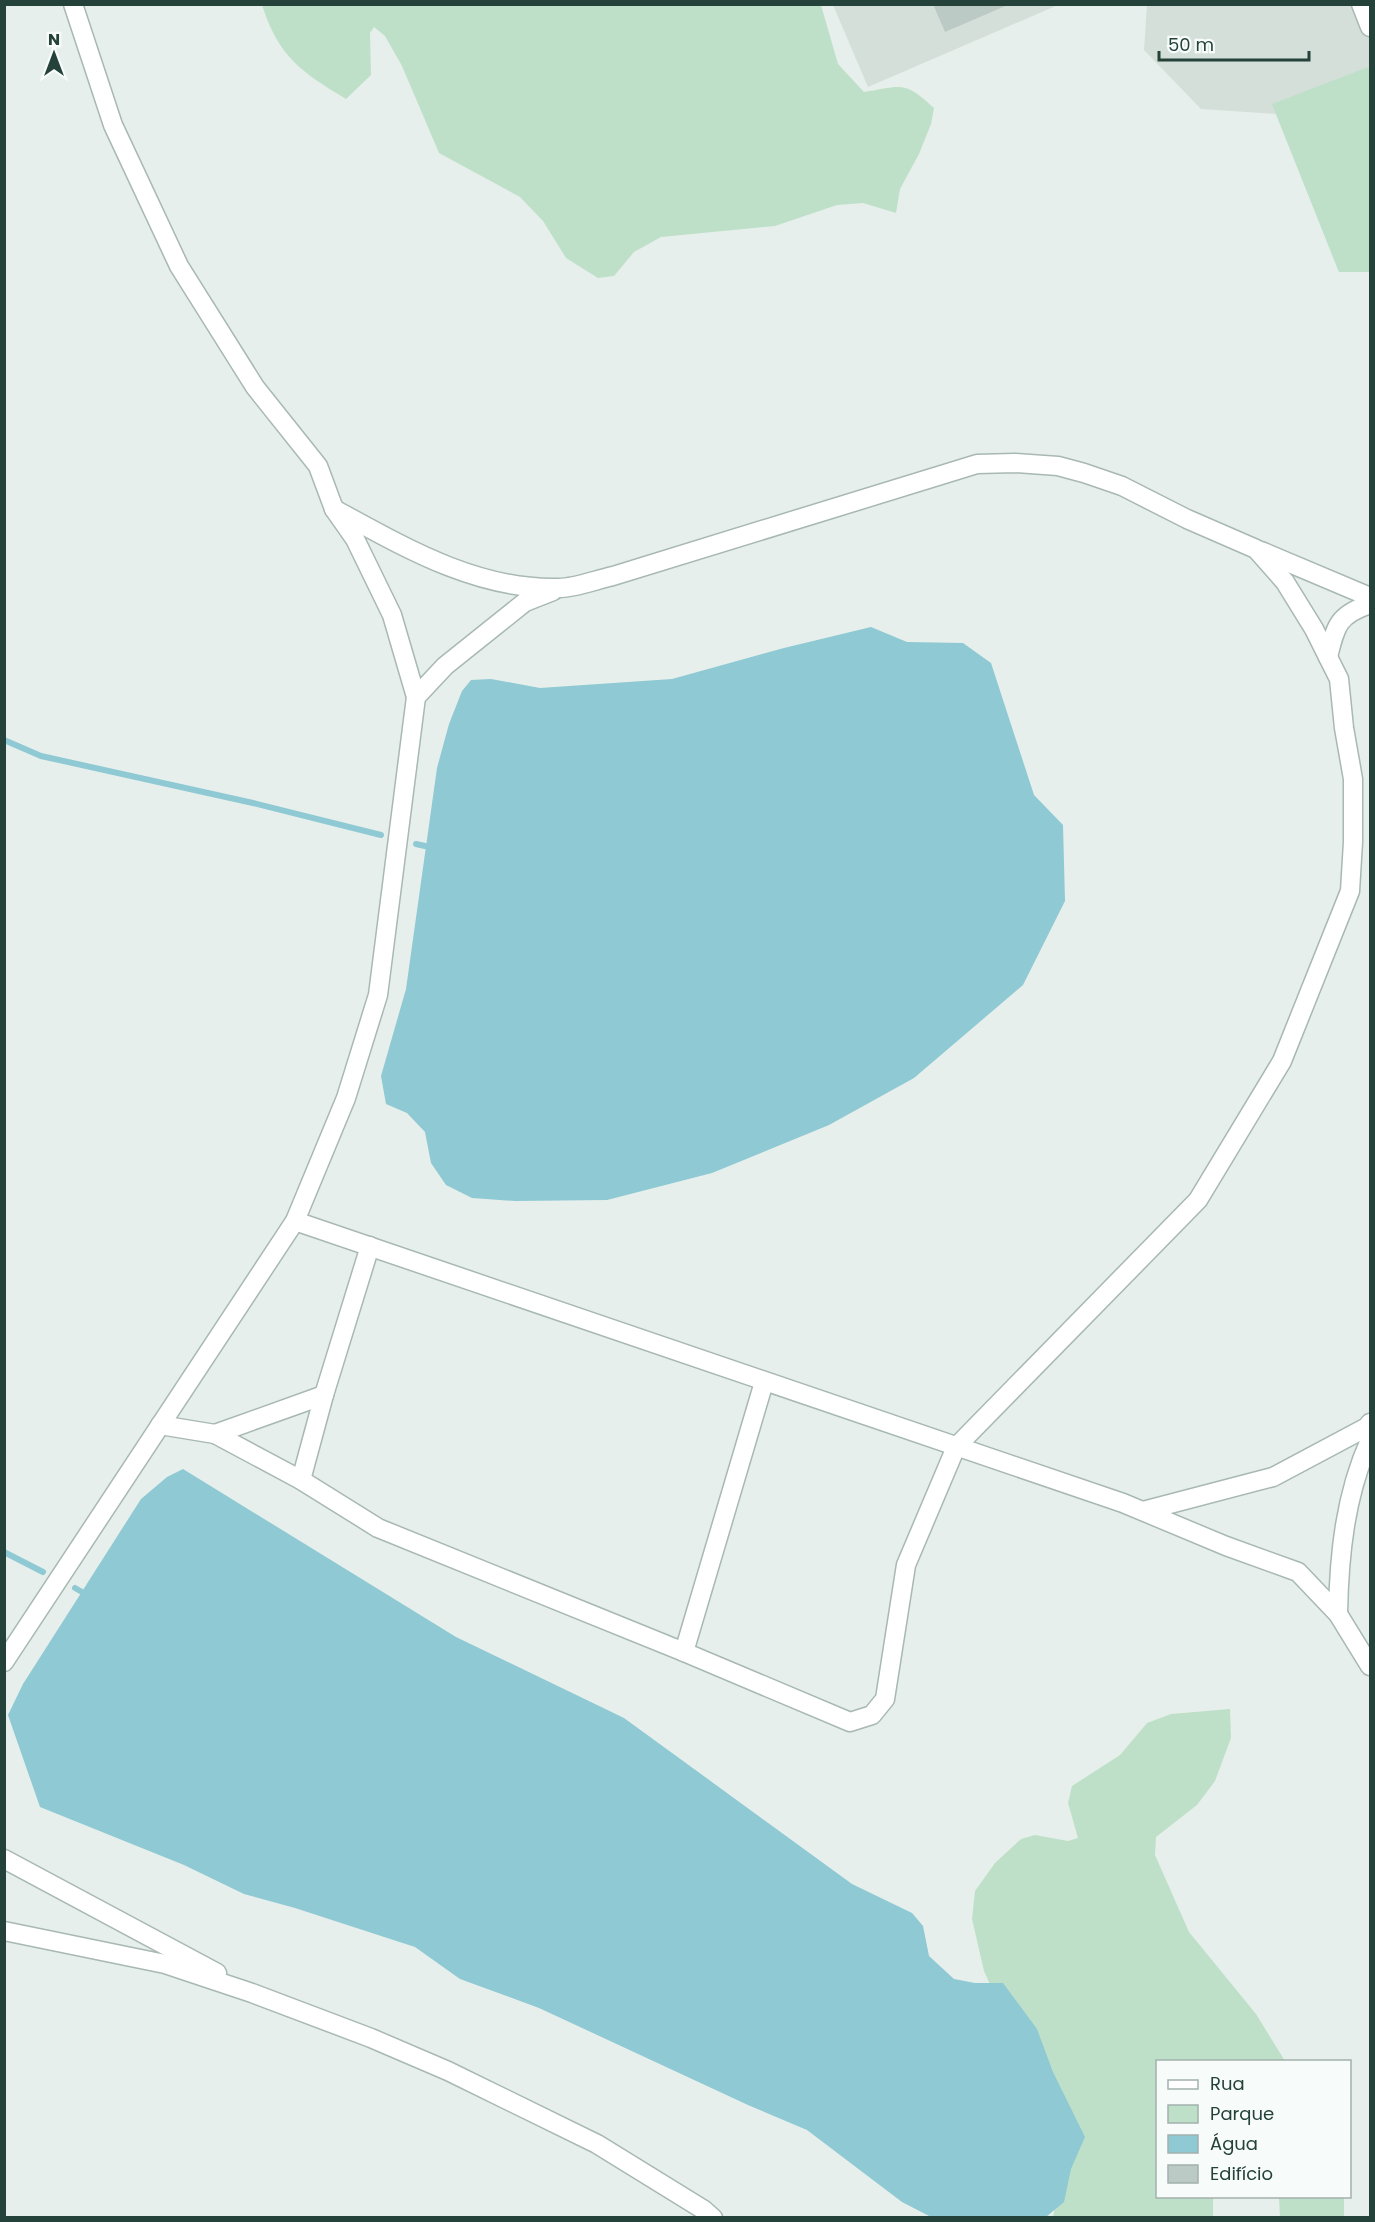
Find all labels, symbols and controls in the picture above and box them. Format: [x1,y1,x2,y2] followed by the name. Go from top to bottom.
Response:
[24,24,84,84] north arrow
[1159,24,1309,62] scale bar
[48,28,60,51] text: N
[1168,32,1214,57] text: 50 m
[1156,2060,1351,2198] legend
[1210,2071,1245,2096] text: Rua
[1210,2101,1274,2126] text: Parque
[1210,2131,1258,2156] text: Água
[1210,2161,1273,2186] text: Edifício

